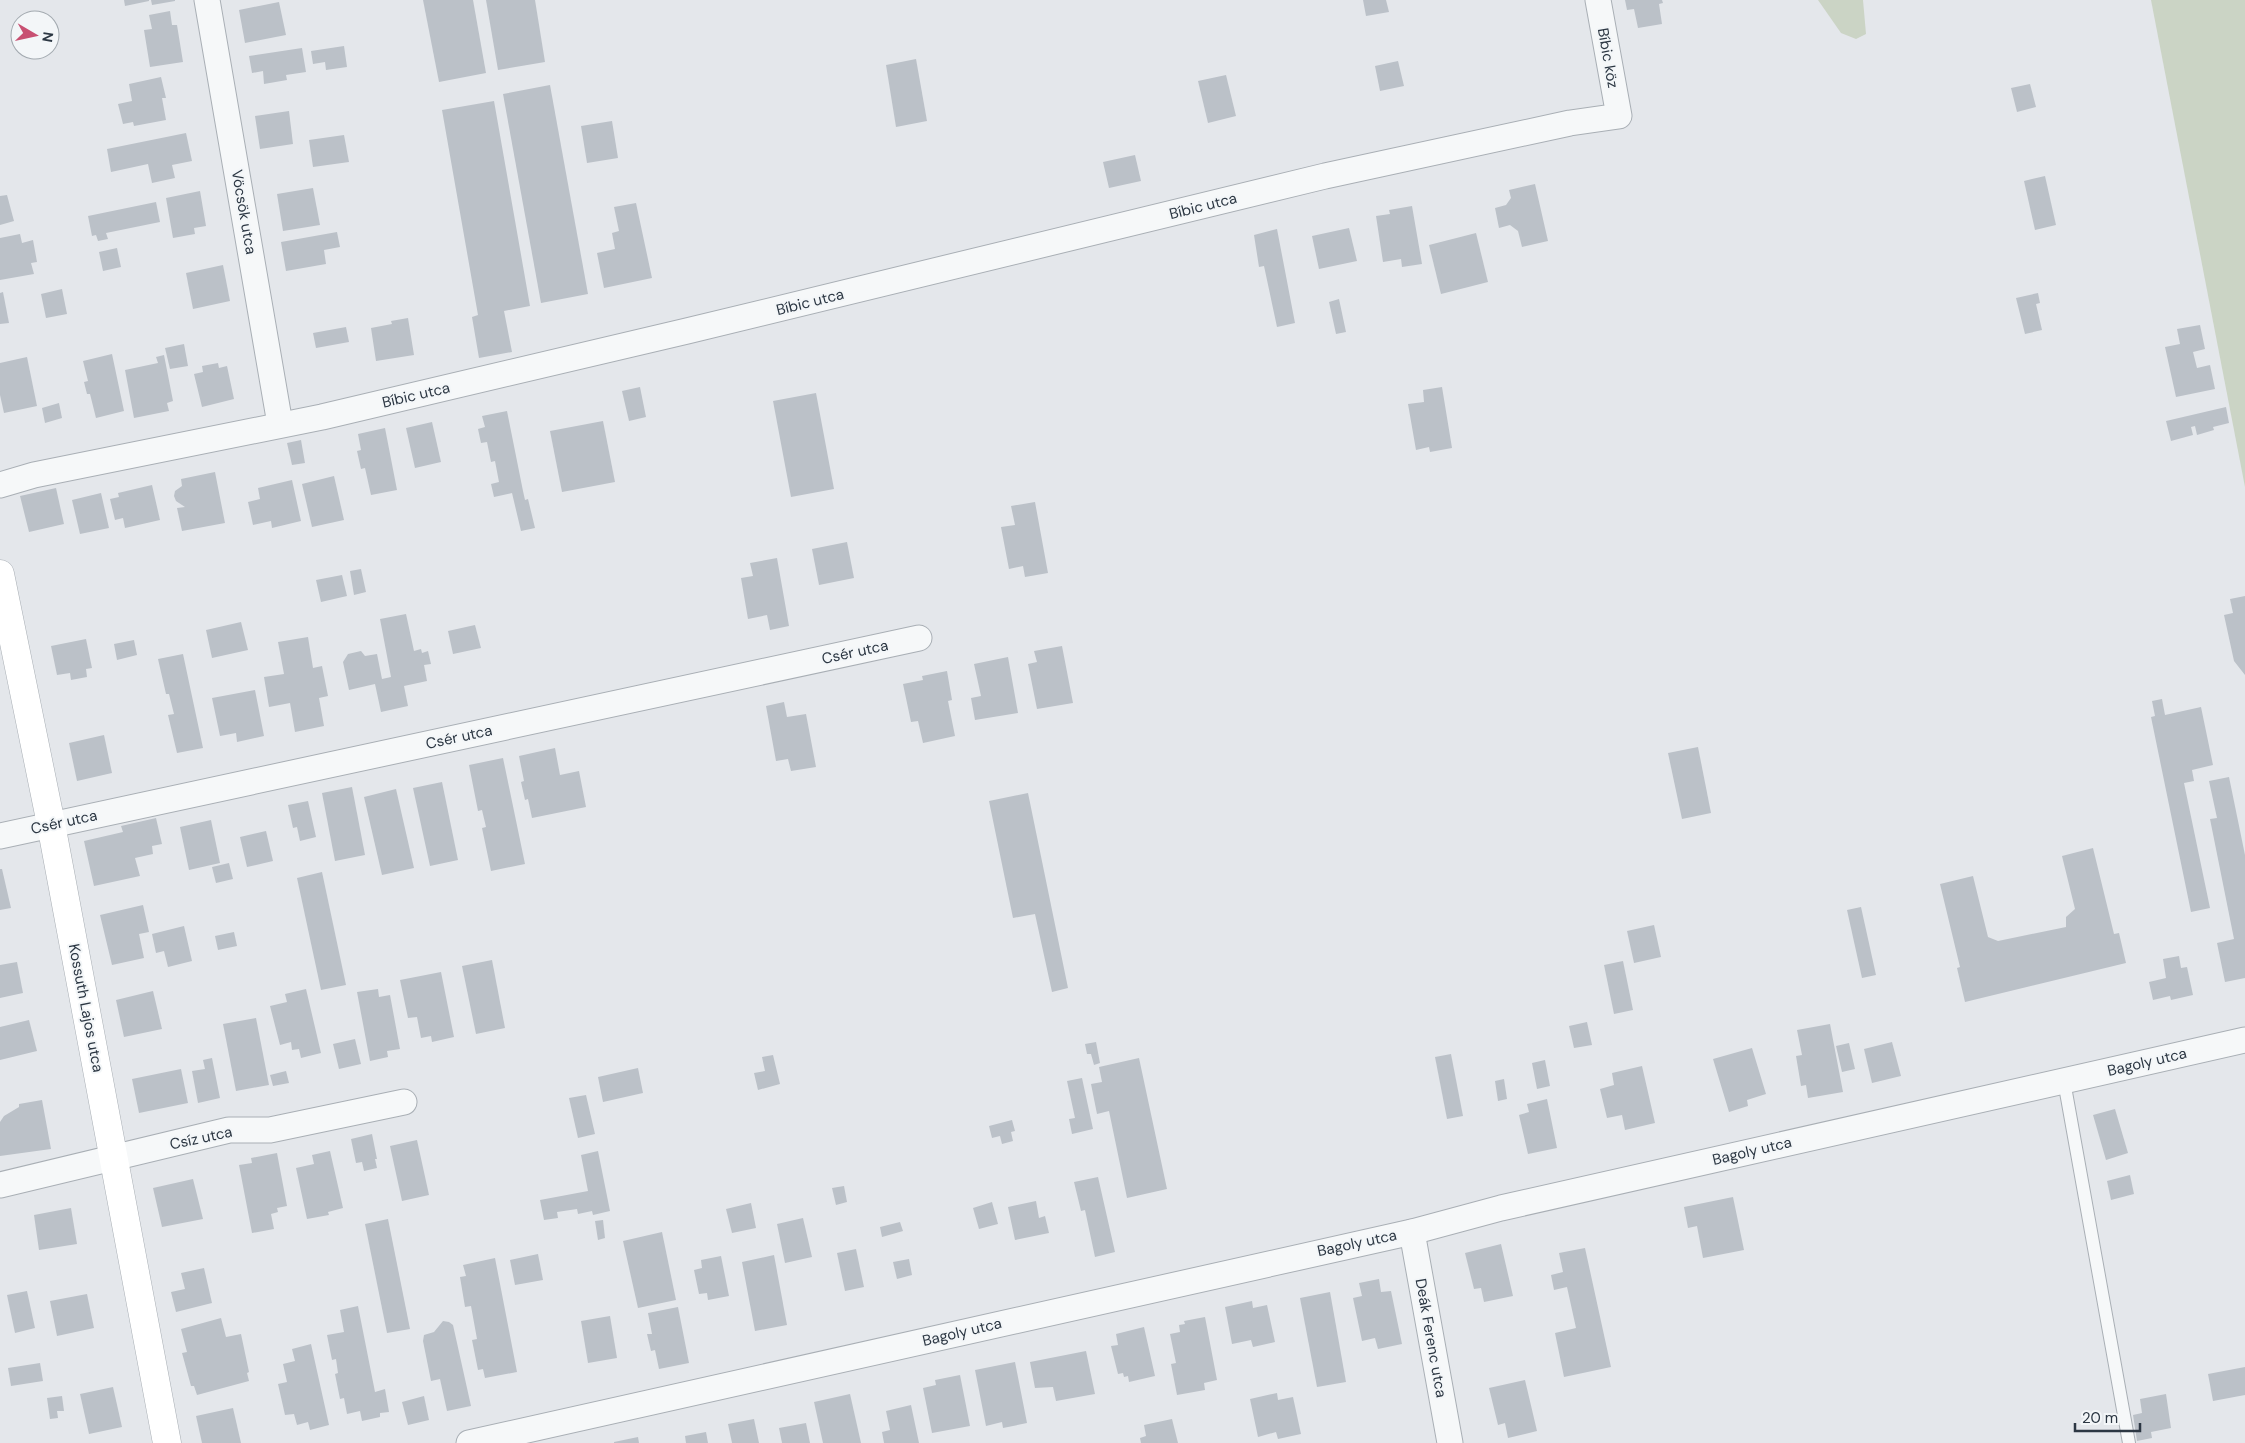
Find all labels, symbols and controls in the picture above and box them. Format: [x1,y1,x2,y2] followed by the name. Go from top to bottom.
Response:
[10,10,60,60] north arrow
[1593,26,1623,90] street label: Bíbic köz
[38,31,58,43] text: N
[227,168,261,256] street label: Vöcsök utca
[1167,188,1239,224] street label: Bíbic utca
[774,284,846,320] street label: Bíbic utca
[380,377,452,413] street label: Bíbic utca
[820,635,890,669] street label: Csér utca
[424,720,494,754] street label: Csér utca
[29,805,99,839] street label: Csér utca
[64,942,108,1074] street label: Kossuth Lajos utca
[2105,1043,2189,1081] street label: Bagoly utca
[168,1122,234,1154] street label: Csíz utca
[1710,1132,1794,1170] street label: Bagoly utca
[1315,1225,1399,1261] street label: Bagoly utca
[1411,1277,1451,1399] street label: Deák Ferenc utca
[920,1313,1004,1351] street label: Bagoly utca
[2075,1400,2140,1432] scale bar
[2082,1408,2118,1428] text: 20 m

